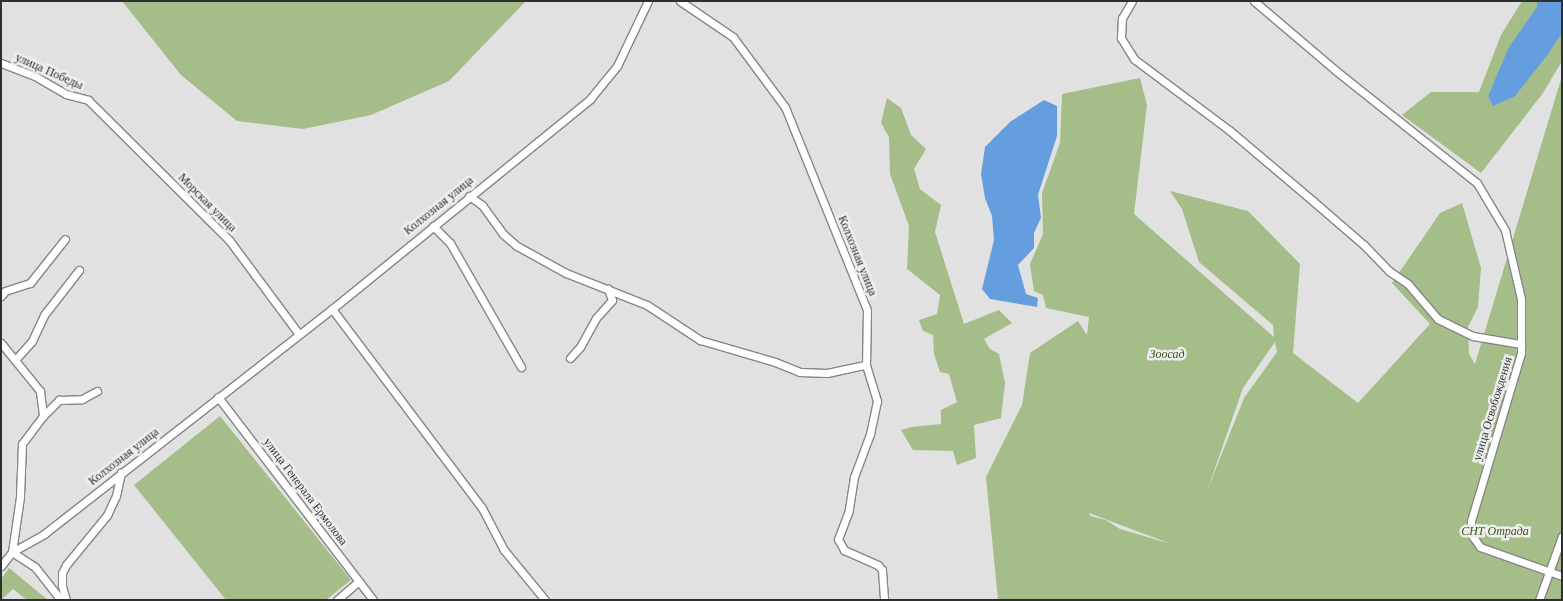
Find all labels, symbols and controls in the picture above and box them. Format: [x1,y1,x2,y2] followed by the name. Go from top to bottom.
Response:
[13,51,85,93] street label: улица Победы
[175,171,239,235] street label: Морская улица
[401,174,477,238] street label: Колхозная улица
[834,214,880,298] street label: Колхозная улица
[1149,348,1185,362] park label: Зоосад
[1470,355,1516,463] street label: улица Освобождения
[86,425,162,489] street label: Колхозная улица
[260,435,350,549] street label: улица Генерала Ермолова
[1461,525,1529,539] park label: СНТ Отрада

